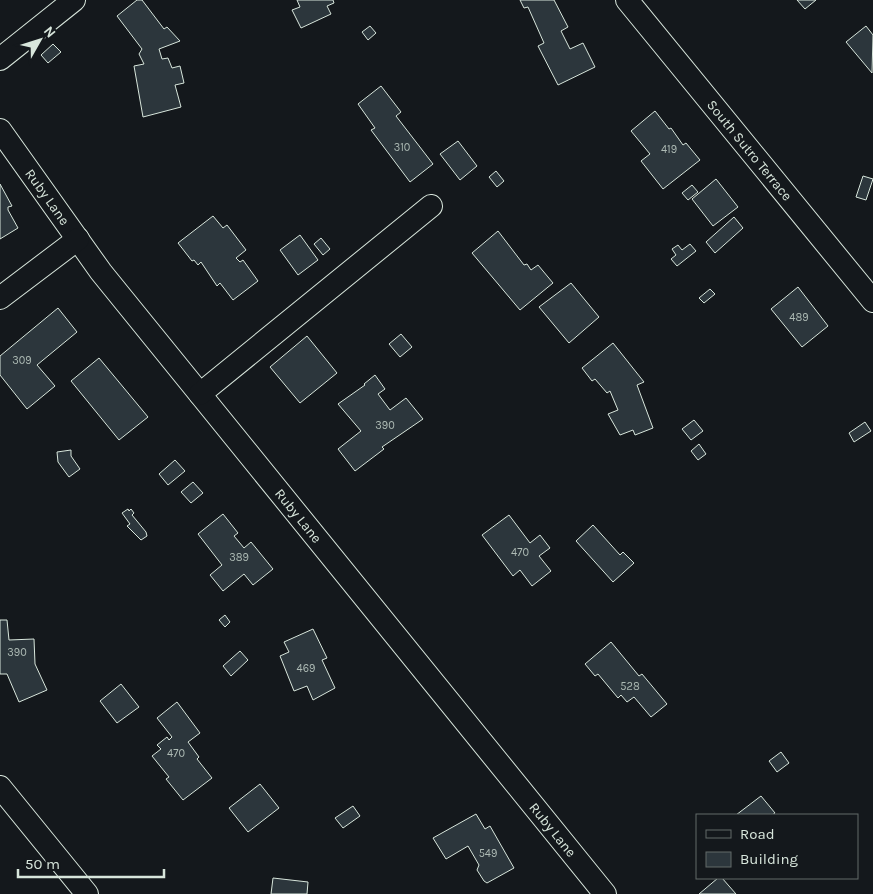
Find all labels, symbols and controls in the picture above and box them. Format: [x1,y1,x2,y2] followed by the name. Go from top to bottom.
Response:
[15,15,65,65] north arrow
[40,23,59,41] text: N
[704,96,796,204] street label: South Sutro Terrace
[394,141,410,154] house number: 310
[661,143,677,156] house number: 419
[22,165,73,228] street label: Ruby Lane
[789,311,809,324] house number: 489
[12,354,32,367] house number: 309
[375,419,395,432] house number: 390
[271,485,326,546] street label: Ruby Lane
[511,546,529,559] house number: 470
[229,551,249,564] house number: 389
[7,646,27,659] house number: 390
[297,662,315,675] house number: 469
[620,680,640,693] house number: 528
[167,747,185,760] house number: 470
[526,799,580,860] street label: Ruby Lane
[696,814,858,879] legend
[740,825,775,843] text: Road
[18,846,164,878] scale bar
[479,847,497,860] house number: 549
[740,850,798,868] text: Building
[25,855,60,873] text: 50 m

